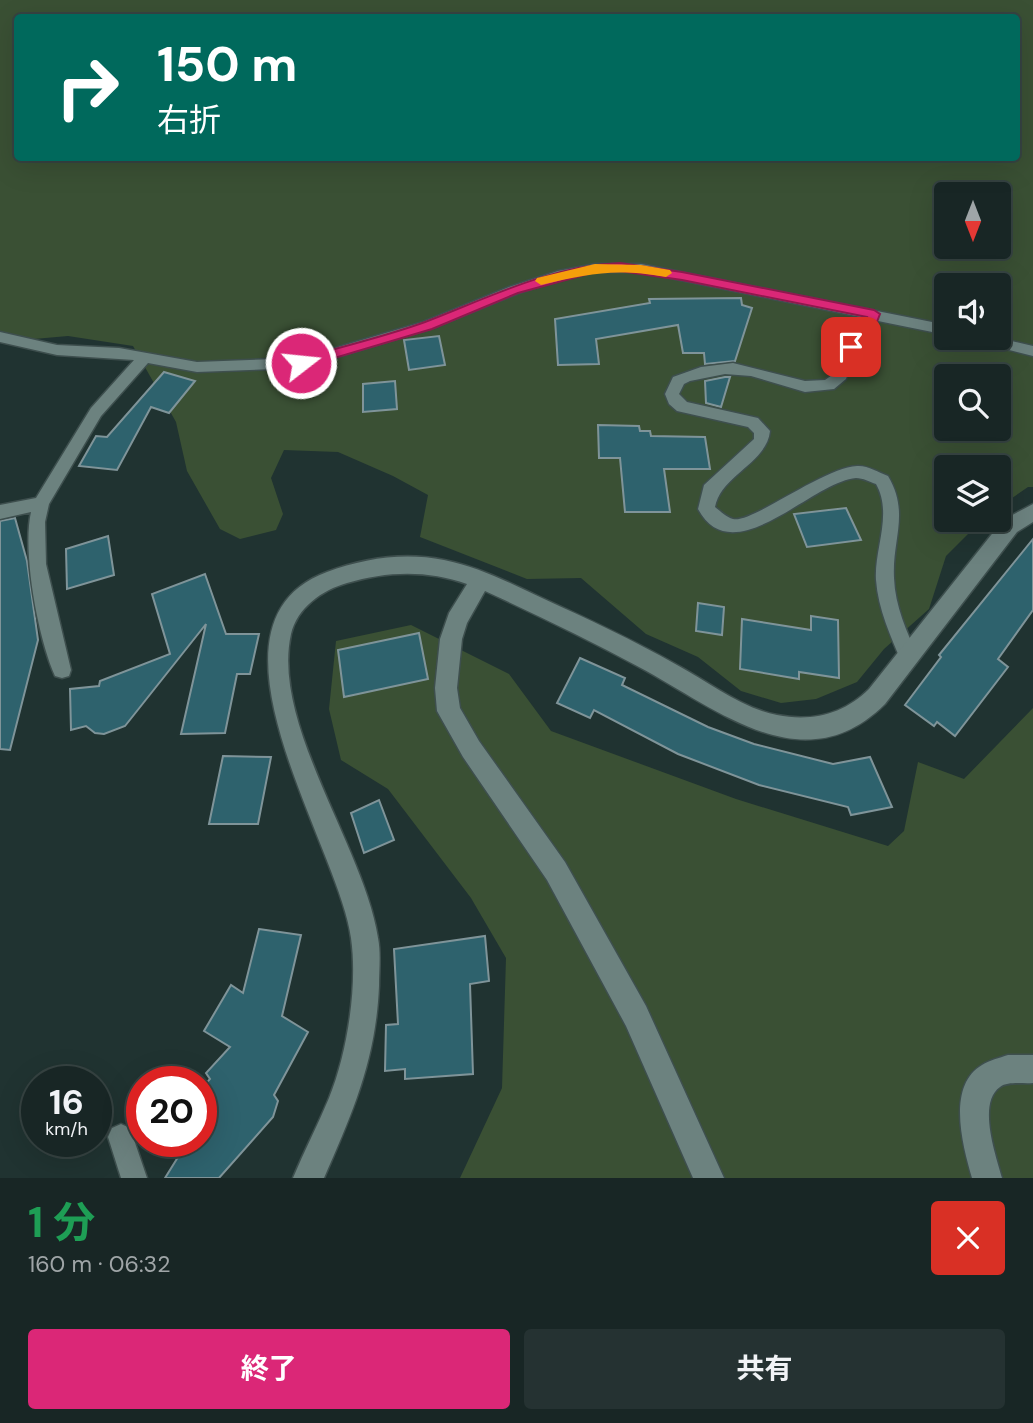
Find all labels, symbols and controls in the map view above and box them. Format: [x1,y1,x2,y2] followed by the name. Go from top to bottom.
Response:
[157,32,297,96] text: 150 m
[42,42,133,133] icon: right
[157,99,221,141] text: 右折
[934,182,1012,259] north arrow
[934,182,1011,532] map controls
[934,273,1011,350] button: sound
[821,317,881,377] pin
[264,326,338,400] position arrow
[832,328,870,366] icon: arrive
[934,364,1011,441] button: search
[934,455,1011,532] button: layers
[126,1066,217,1157] speed limit sign: 20
[49,1079,84,1125] text: 16
[45,1117,88,1141] text: km/h
[28,1195,95,1250] text: 1 分
[931,1201,1005,1275] button: close
[28,1249,170,1279] text: 160 m · 06:32
[28,1329,510,1409] button: 終了
[524,1329,1005,1409] button: 共有

